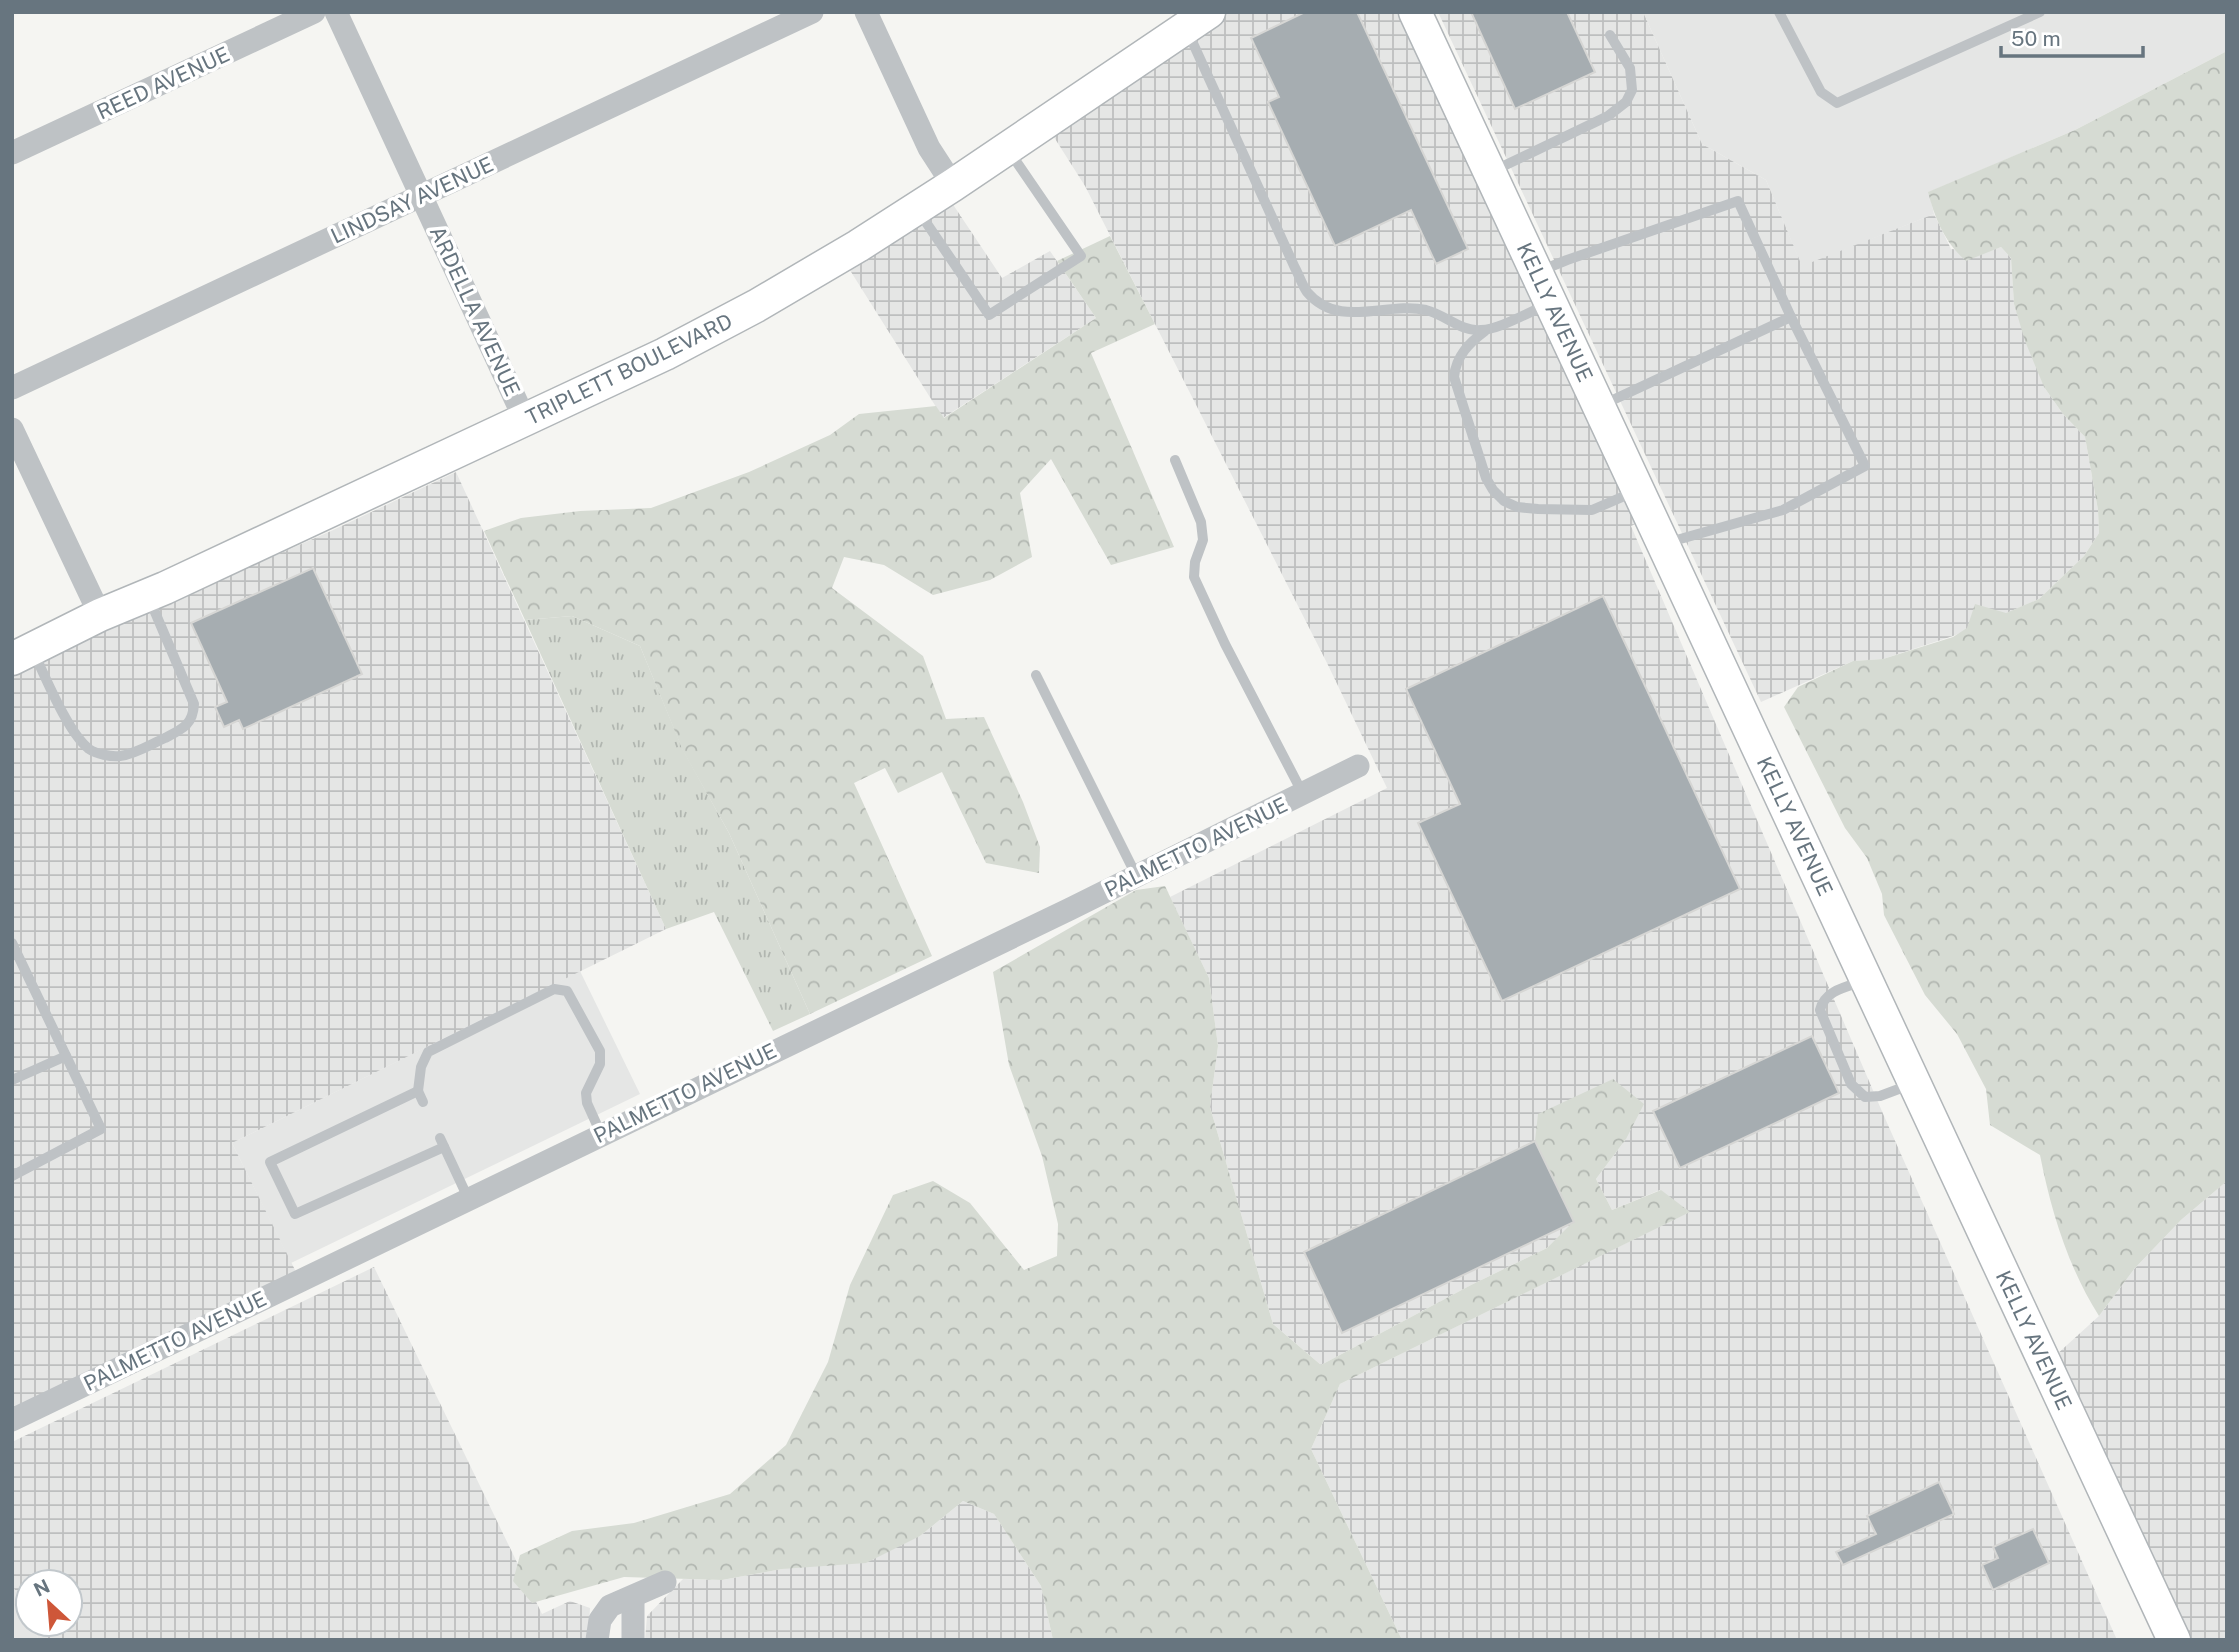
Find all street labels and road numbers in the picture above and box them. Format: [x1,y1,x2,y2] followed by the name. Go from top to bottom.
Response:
[93,41,233,125] street label: REED AVENUE
[327,151,497,249] street label: LINDSAY AVENUE
[425,222,525,400] street label: ARDELLA AVENUE
[1512,238,1598,386] street label: KELLY AVENUE
[522,308,736,430] street label: TRIPLETT BOULEVARD
[1752,752,1838,900] street label: KELLY AVENUE
[1101,792,1291,902] street label: PALMETTO AVENUE
[590,1038,780,1148] street label: PALMETTO AVENUE
[1991,1266,2077,1414] street label: KELLY AVENUE
[80,1286,270,1396] street label: PALMETTO AVENUE

